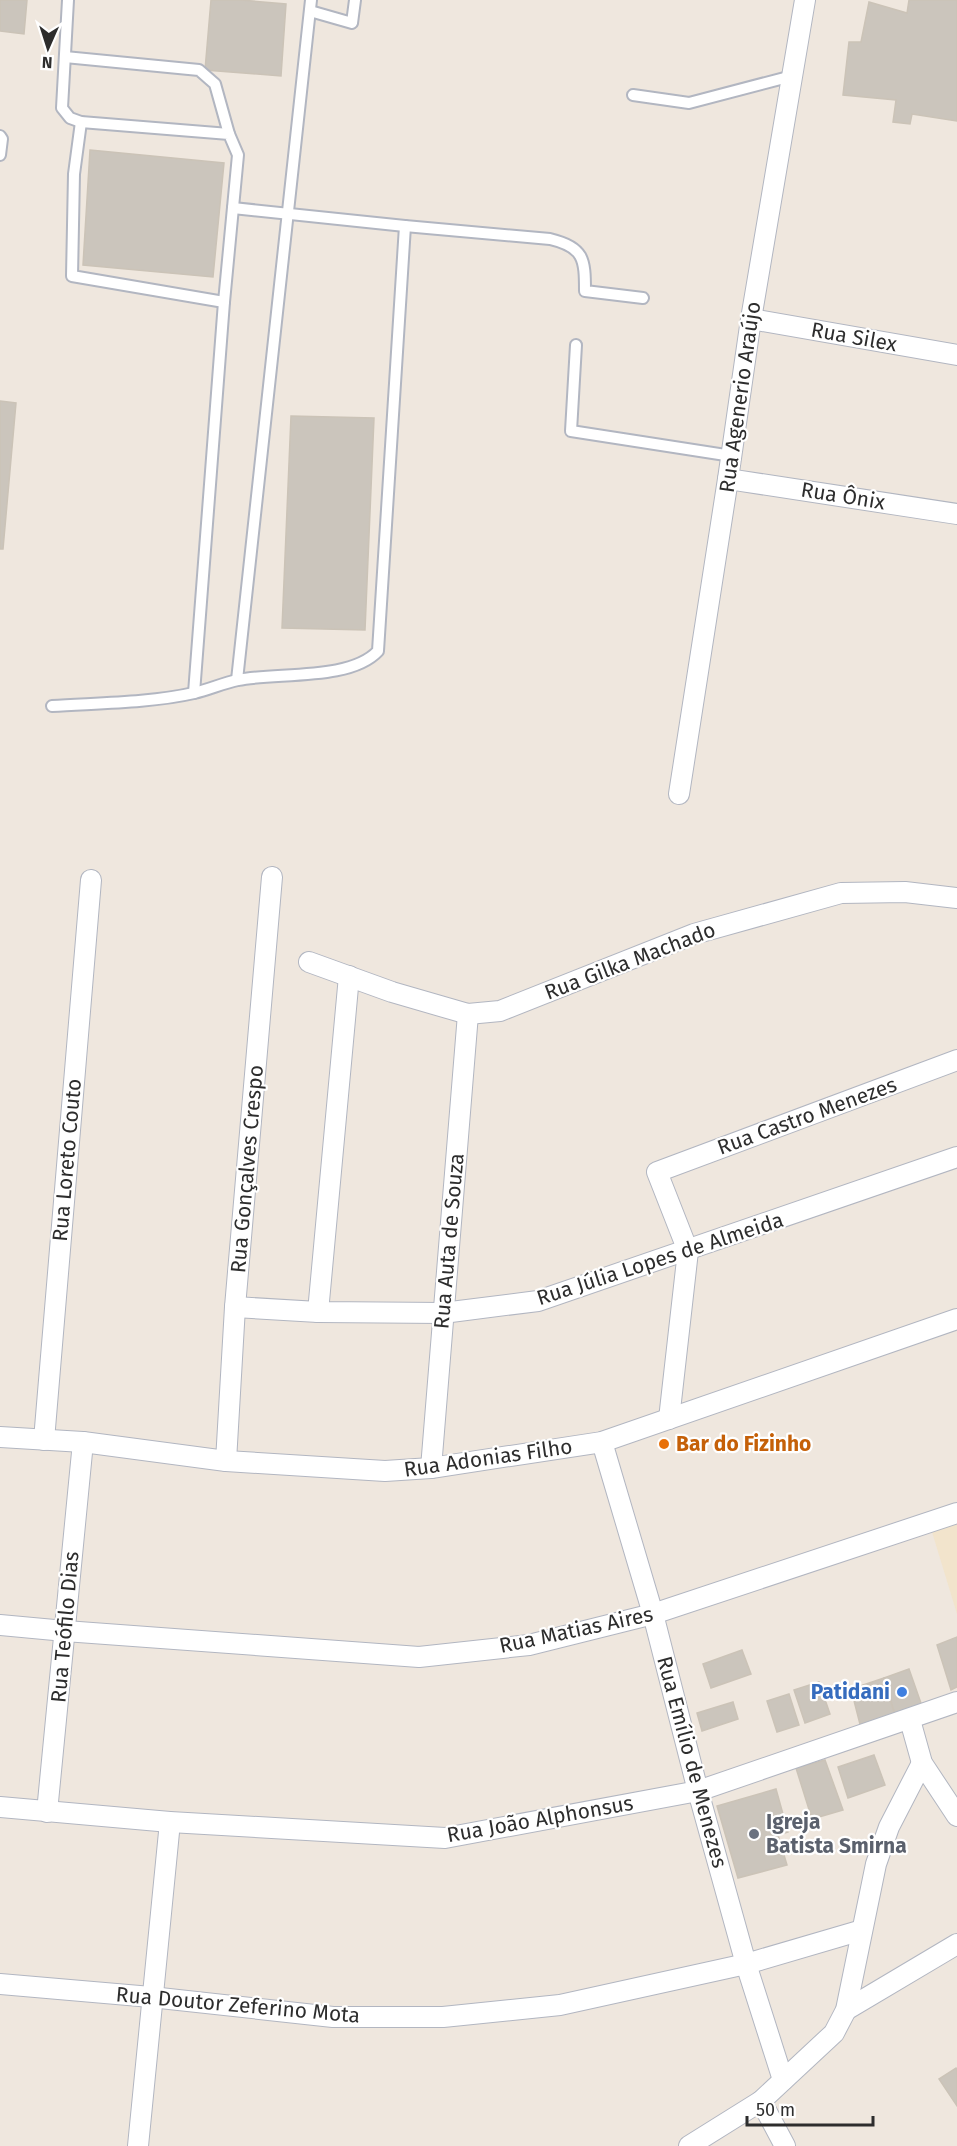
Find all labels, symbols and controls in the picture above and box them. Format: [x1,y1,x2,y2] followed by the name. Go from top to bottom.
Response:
[18,18,78,78] north arrow
[41,53,53,72] text: N
[714,300,766,494] street label: Rua Agenerio Araújo
[809,317,900,357] street label: Rua Silex
[799,477,888,516] street label: Rua Ônix
[541,916,719,1006] street label: Rua Gilka Machado
[225,1064,269,1274] street label: Rua Gonçalves Crespo
[714,1071,900,1161] street label: Rua Castro Menezes
[47,1077,87,1243] street label: Rua Loreto Couto
[428,1152,470,1330] street label: Rua Auta de Souza
[533,1207,787,1311] street label: Rua Júlia Lopes de Almeida
[676,1431,811,1457] place label: Bar do Fizinho
[402,1433,574,1483] street label: Rua Adonias Filho
[657,1437,671,1451] marker: Bar do Fizinho
[45,1550,85,1704] street label: Rua Teófilo Dias
[497,1601,655,1659] street label: Rua Matias Aires
[651,1653,733,1871] street label: Rua Emílio de Menezes
[811,1679,890,1705] place label: Patidani
[895,1685,909,1699] marker: Patidani
[445,1790,636,1848] street label: Rua João Alphonsus
[766,1809,907,1859] place label: Igreja Batista Smirna
[747,1827,761,1841] marker: Igreja Batista Smirna
[115,1981,361,2029] street label: Rua Doutor Zeferino Mota
[747,2089,873,2127] scale bar
[756,2099,795,2121] text: 50 m

